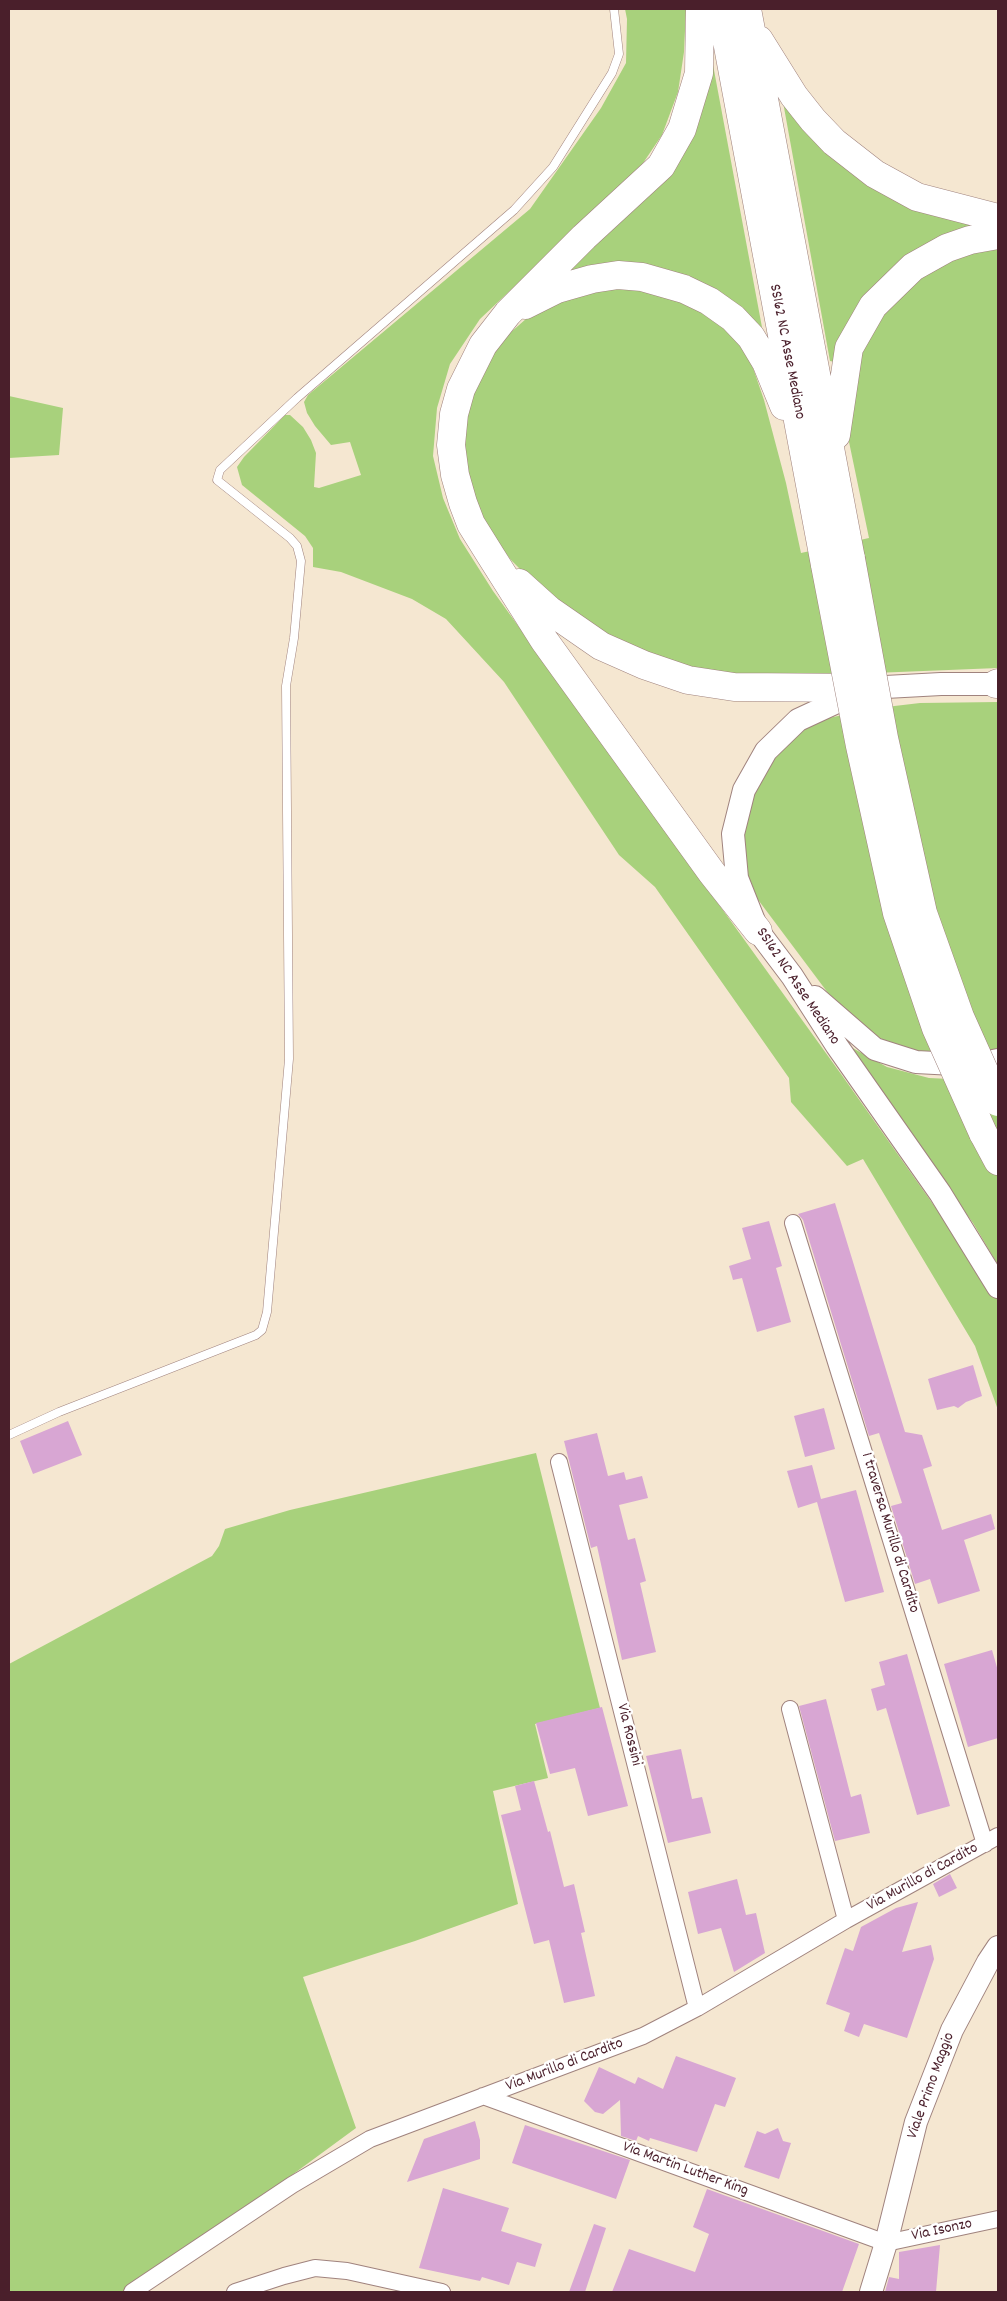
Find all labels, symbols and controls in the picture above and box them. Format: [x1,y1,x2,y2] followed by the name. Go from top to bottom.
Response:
[763,283,809,421] street label: SS162 NC Asse Mediano
[751,925,843,1049] street label: SS162 NC Asse Mediano
[855,1451,923,1615] street label: 1 traversa Murillo di Cardito
[611,1702,645,1768] street label: Via Rossini
[864,1839,982,1917] street label: Via Murillo di Cardito
[904,2030,960,2142] street label: Viale Primo Maggio
[504,2035,626,2097] street label: Via Murillo di Cardito
[619,2138,751,2202] street label: Via Martin Luther King
[910,2215,974,2247] street label: Via Isonzo

